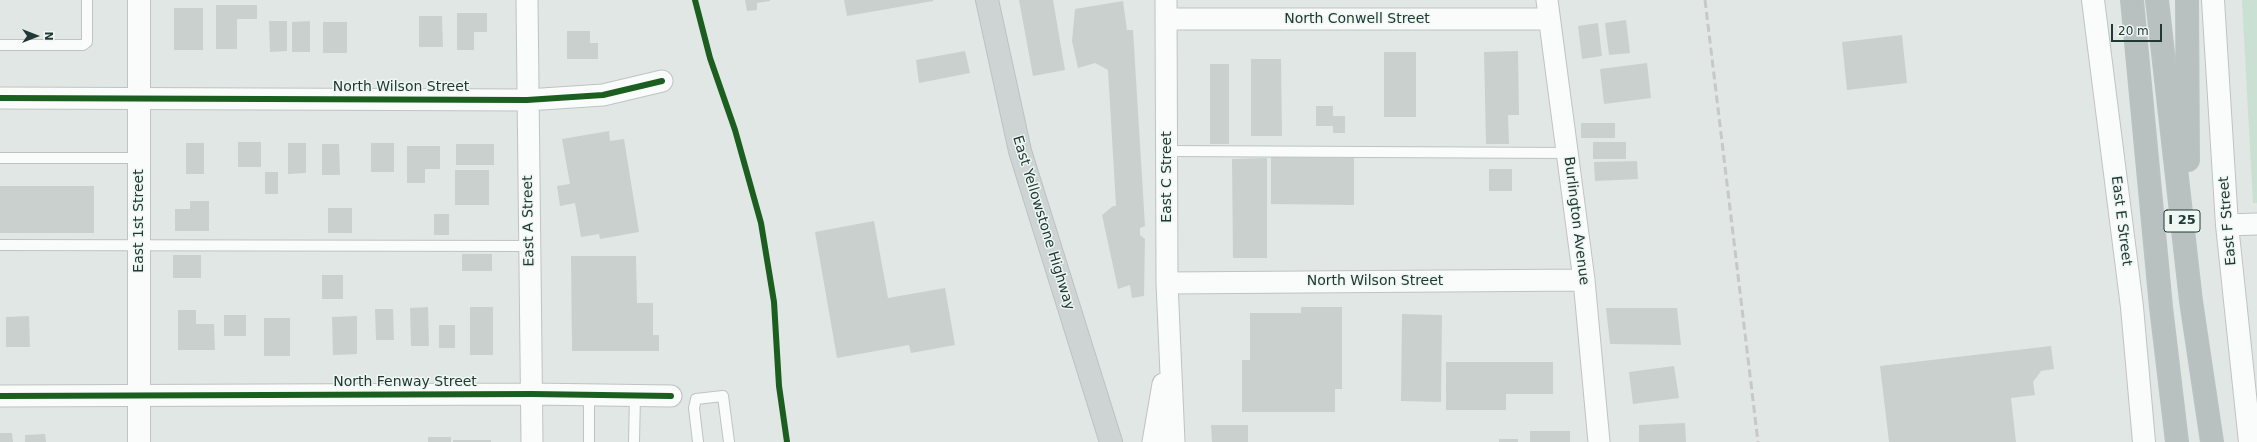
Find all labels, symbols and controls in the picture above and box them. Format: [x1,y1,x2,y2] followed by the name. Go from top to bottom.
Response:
[1284,11,1430,27] street label: North Conwell Street
[16,16,56,56] north arrow
[2113,16,2164,42] scale bar
[2118,24,2149,38] text: 20 m
[42,31,55,41] text: N
[333,79,469,95] street label: North Wilson Street
[1159,131,1175,223] street label: East C Street
[1008,134,1078,312] street label: East Yellowstone Highway
[1560,156,1592,286] street label: Burlington Avenue
[131,169,147,273] street label: East 1st Street
[520,175,538,267] street label: East A Street
[2107,175,2135,267] street label: East E Street
[2216,176,2240,266] street label: East F Street
[2164,210,2200,232] road number: I 25
[1307,273,1443,289] street label: North Wilson Street
[333,374,477,390] street label: North Fenway Street

